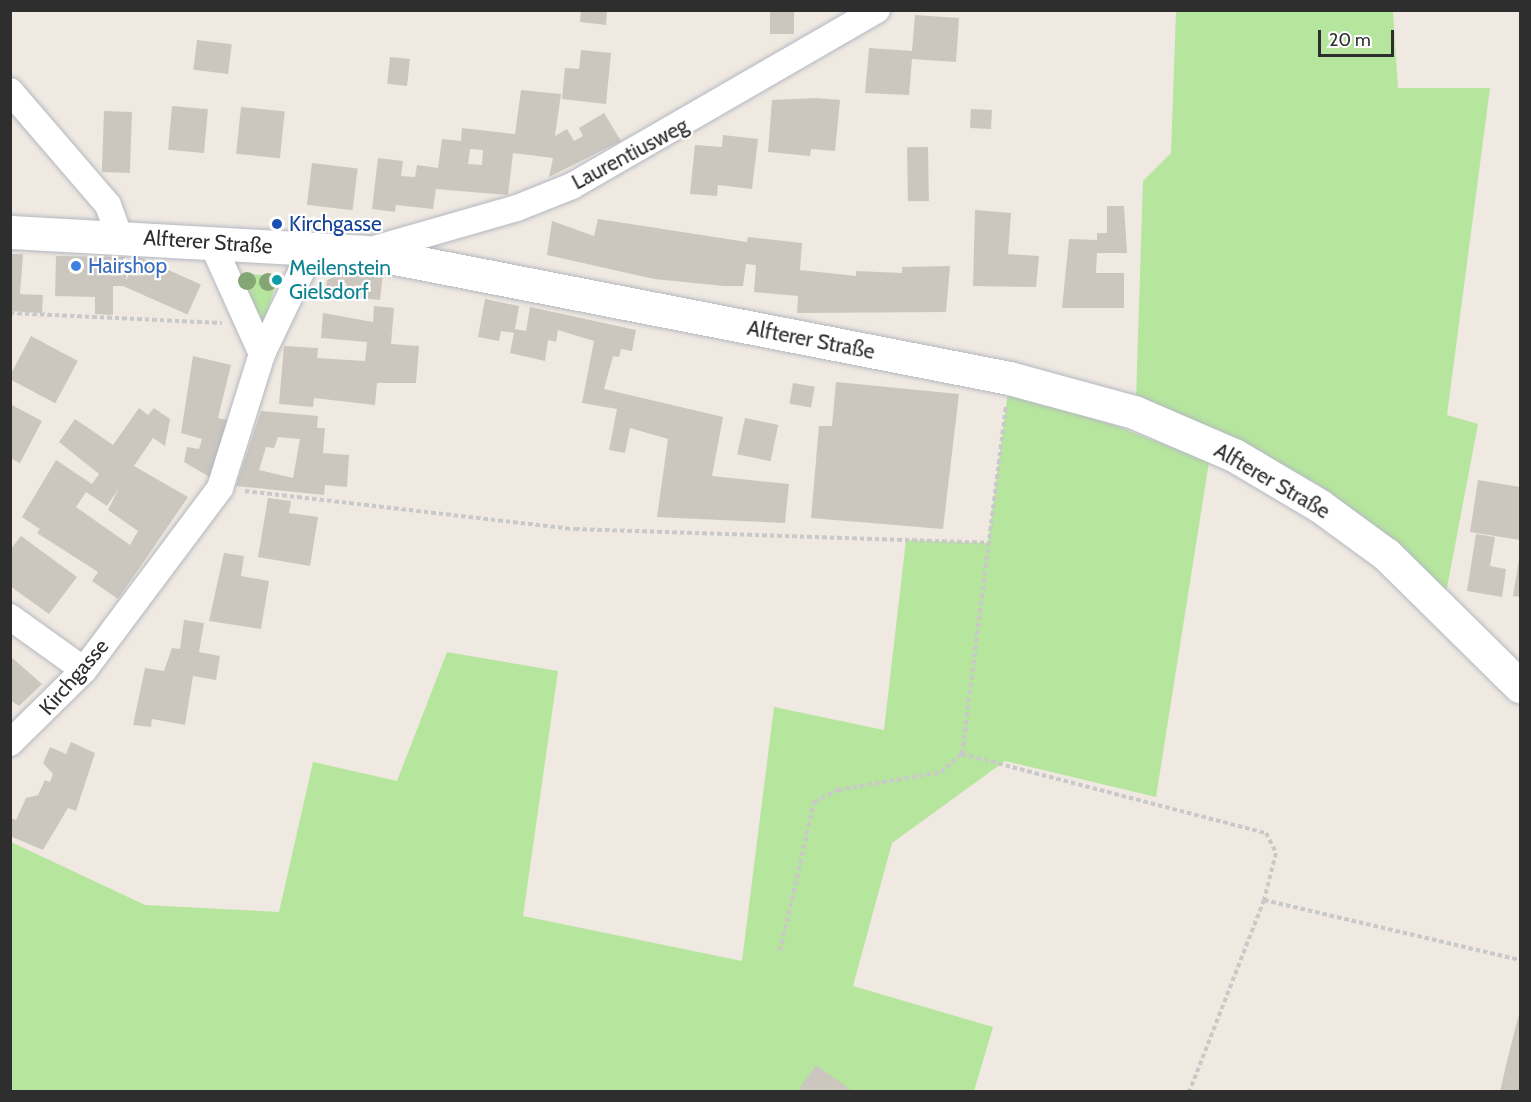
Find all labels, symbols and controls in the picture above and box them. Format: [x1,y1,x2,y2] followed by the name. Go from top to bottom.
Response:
[1321,18,1398,56] scale bar
[1329,29,1371,51] text: 20 m
[568,113,692,195] street label: Laurentiusweg
[289,211,382,237] place label: Kirchgasse
[270,217,284,231] marker: Kirchgasse
[143,225,273,259] street label: Alfterer Straße
[88,253,167,279] place label: Hairshop
[289,255,391,305] place label: Meilenstein Gielsdorf
[69,259,83,273] marker: Hairshop
[270,273,284,287] marker: Meilenstein Gielsdorf
[745,315,877,365] street label: Alfterer Straße
[1210,438,1334,524] street label: Alfterer Straße
[34,634,114,720] street label: Kirchgasse

